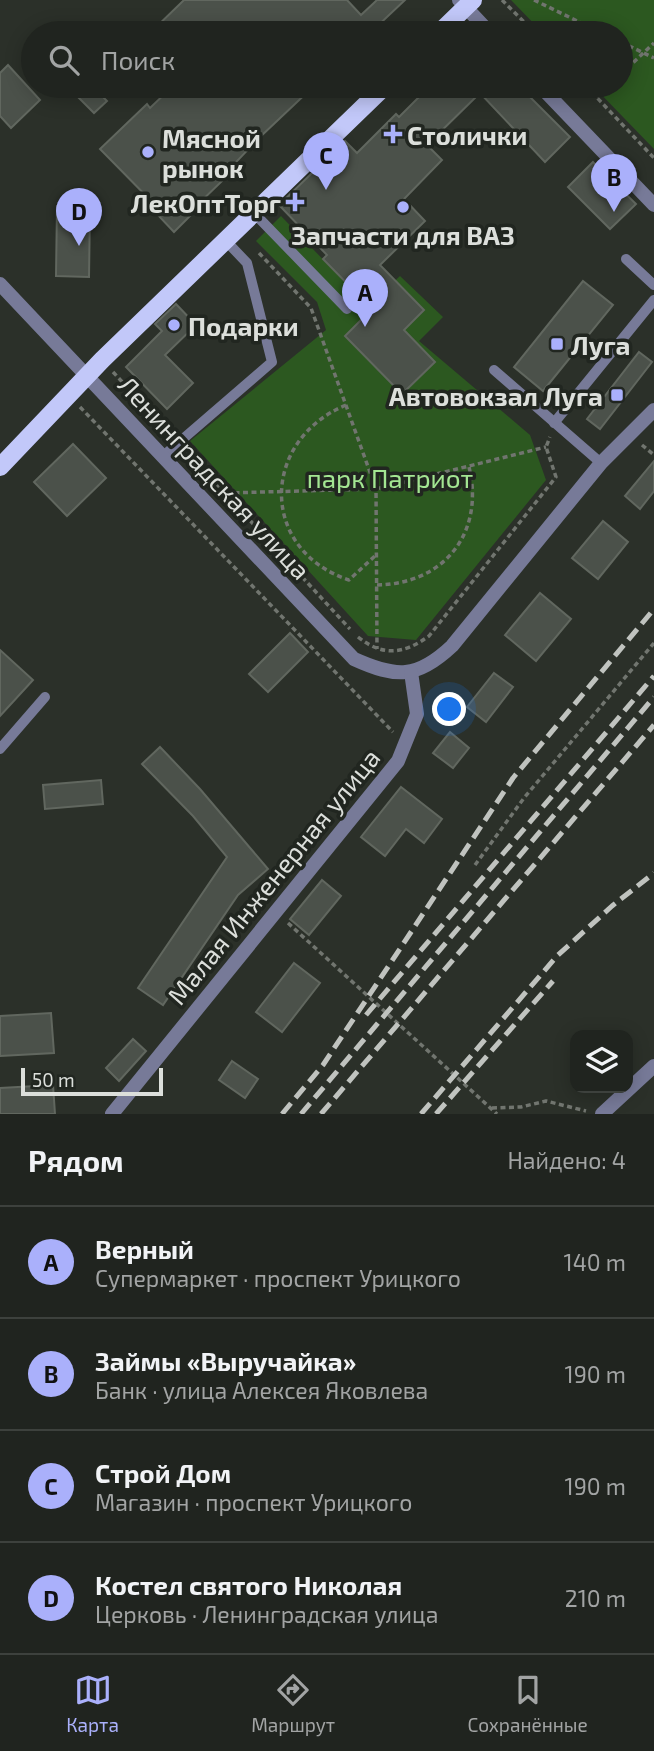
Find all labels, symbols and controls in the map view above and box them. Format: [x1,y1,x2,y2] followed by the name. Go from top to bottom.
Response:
[21,21,633,98] search box
[45,41,83,79] icon: search
[101,44,175,75] text: Поиск
[407,119,527,150] place label: Столички
[162,122,261,183] place label: Мясной рынок
[385,126,401,142] marker: Столички
[303,132,349,190] pin: C
[140,144,156,160] marker: Мясной рынок
[591,154,637,212] pin: B
[131,187,281,218] place label: ЛекОптТорг
[56,188,102,246] pin: D
[287,194,303,210] marker: ЛекОптТорг
[395,199,411,215] marker: Запчасти для ВАЗ
[291,219,515,250] place label: Запчасти для ВАЗ
[342,269,388,327] pin: A
[188,310,299,341] place label: Подарки
[166,317,182,333] marker: Подарки
[571,329,630,360] place label: Луга
[549,336,565,352] marker: Луга
[112,369,317,586] street label: Ленинградская улица
[389,380,603,411] place label: Автовокзал Луга
[609,387,625,403] marker: Автовокзал Луга
[307,462,473,493] park label: парк Патриот
[432,692,466,726] your location
[160,742,386,1011] street label: Малая Инженерная улица
[570,1030,633,1093] map controls
[570,1030,633,1093] button: layers
[21,1065,163,1097] scale bar
[32,1068,75,1091] text: 50 m
[28,1142,124,1178] text: Рядом
[507,1146,626,1174] text: Найдено: 4
[95,1233,194,1264] text: Верный
[43,1248,59,1276] text: A
[564,1248,626,1276] text: 140 m
[95,1264,461,1292] text: Супермаркет · проспект Урицкого
[95,1345,356,1376] text: Займы «Выручайка»
[44,1360,58,1388] text: B
[565,1360,626,1388] text: 190 m
[95,1376,428,1404] text: Банк · улица Алексея Яковлева
[95,1457,231,1488] text: Строй Дом
[44,1472,58,1500] text: C
[565,1472,626,1500] text: 190 m
[95,1488,412,1516] text: Магазин · проспект Урицкого
[95,1569,402,1600] text: Костел святого Николая
[43,1584,59,1612] text: D
[565,1584,626,1612] text: 210 m
[95,1600,438,1628] text: Церковь · Ленинградская улица
[66,1671,119,1736] tab: Карта
[251,1671,335,1736] tab: Маршрут
[467,1671,588,1736] tab: Сохранённые

